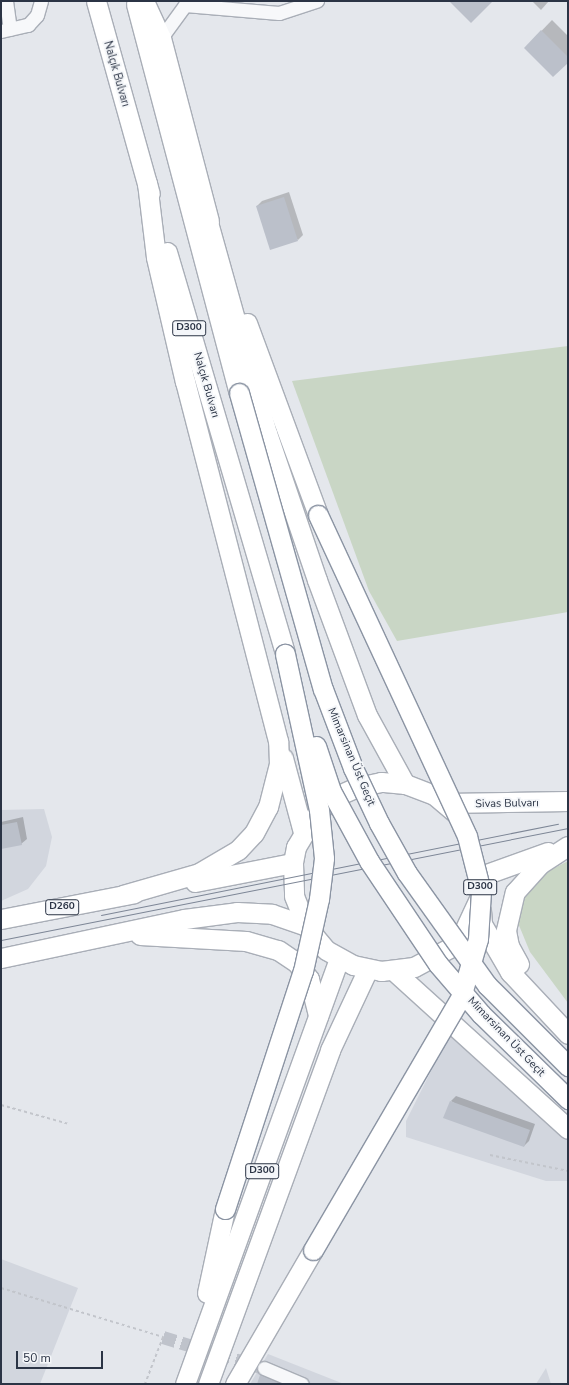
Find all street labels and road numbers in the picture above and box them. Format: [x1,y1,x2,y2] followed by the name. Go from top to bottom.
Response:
[100,40,132,108] street label: Nalçık Bulvarı
[172,320,206,336] road number: D300
[190,351,222,419] street label: Nalçık Bulvarı
[324,706,378,808] street label: Mimarsinan Üst Geçit
[475,797,539,811] street label: Sivas Bulvarı
[463,879,497,895] road number: D300
[45,899,79,915] road number: D260
[465,995,547,1079] street label: Mimarsinan Üst Geçit
[245,1163,279,1179] road number: D300

